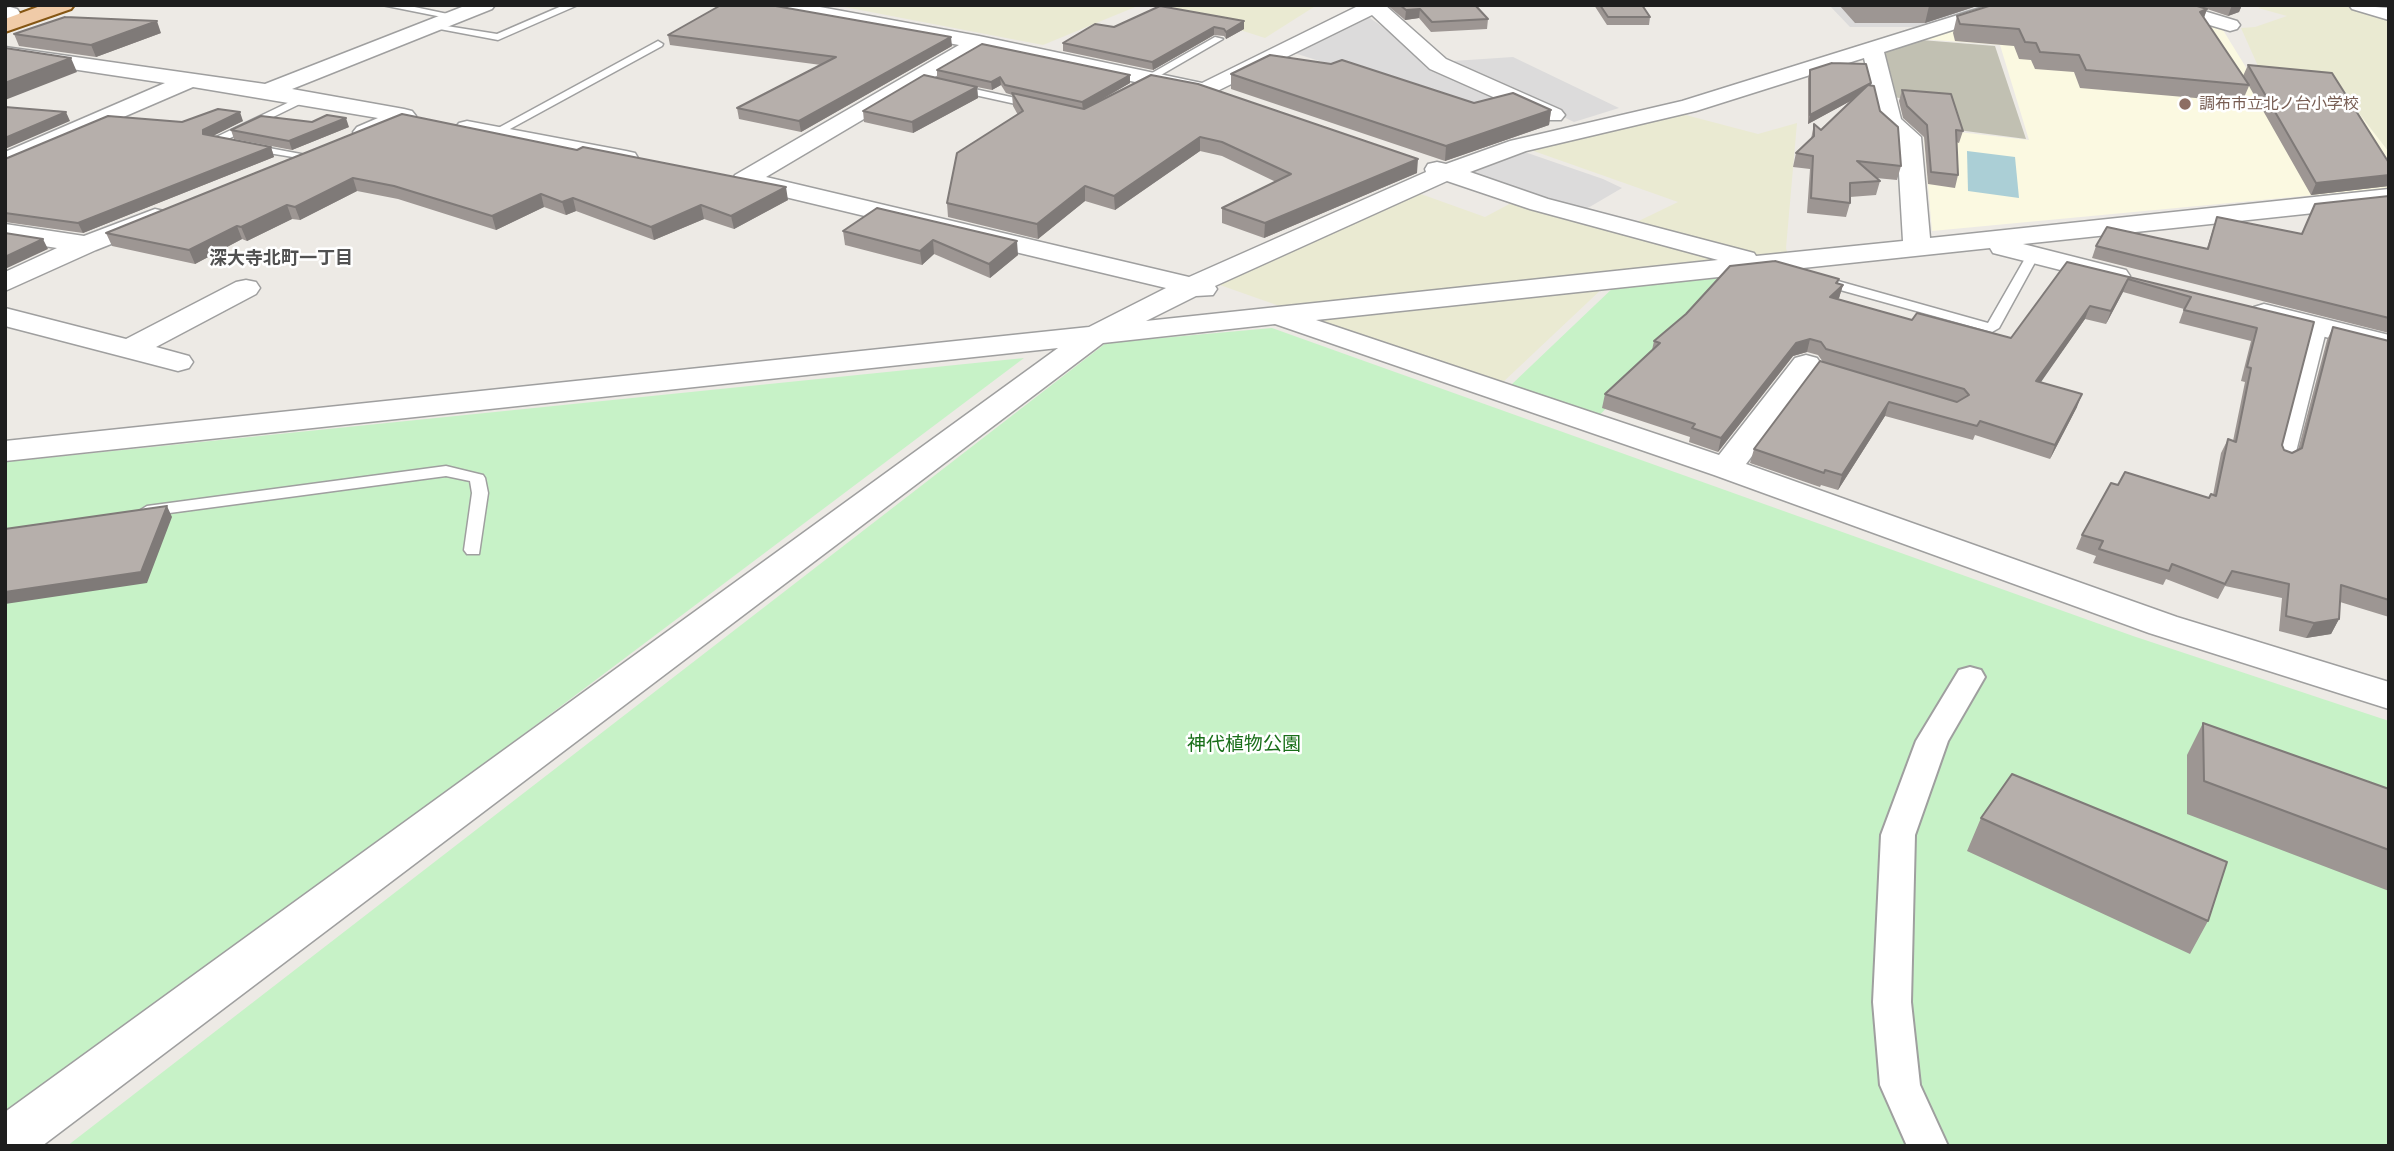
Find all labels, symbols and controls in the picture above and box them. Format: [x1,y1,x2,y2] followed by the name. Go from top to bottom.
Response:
[2199,94,2359,114] place label: 調布市立北ノ台小学校
[2177,96,2193,112] marker: 調布市立北ノ台小学校
[209,248,353,270] district label: 深大寺北町一丁目
[1187,733,1301,755] park label: 神代植物公園

